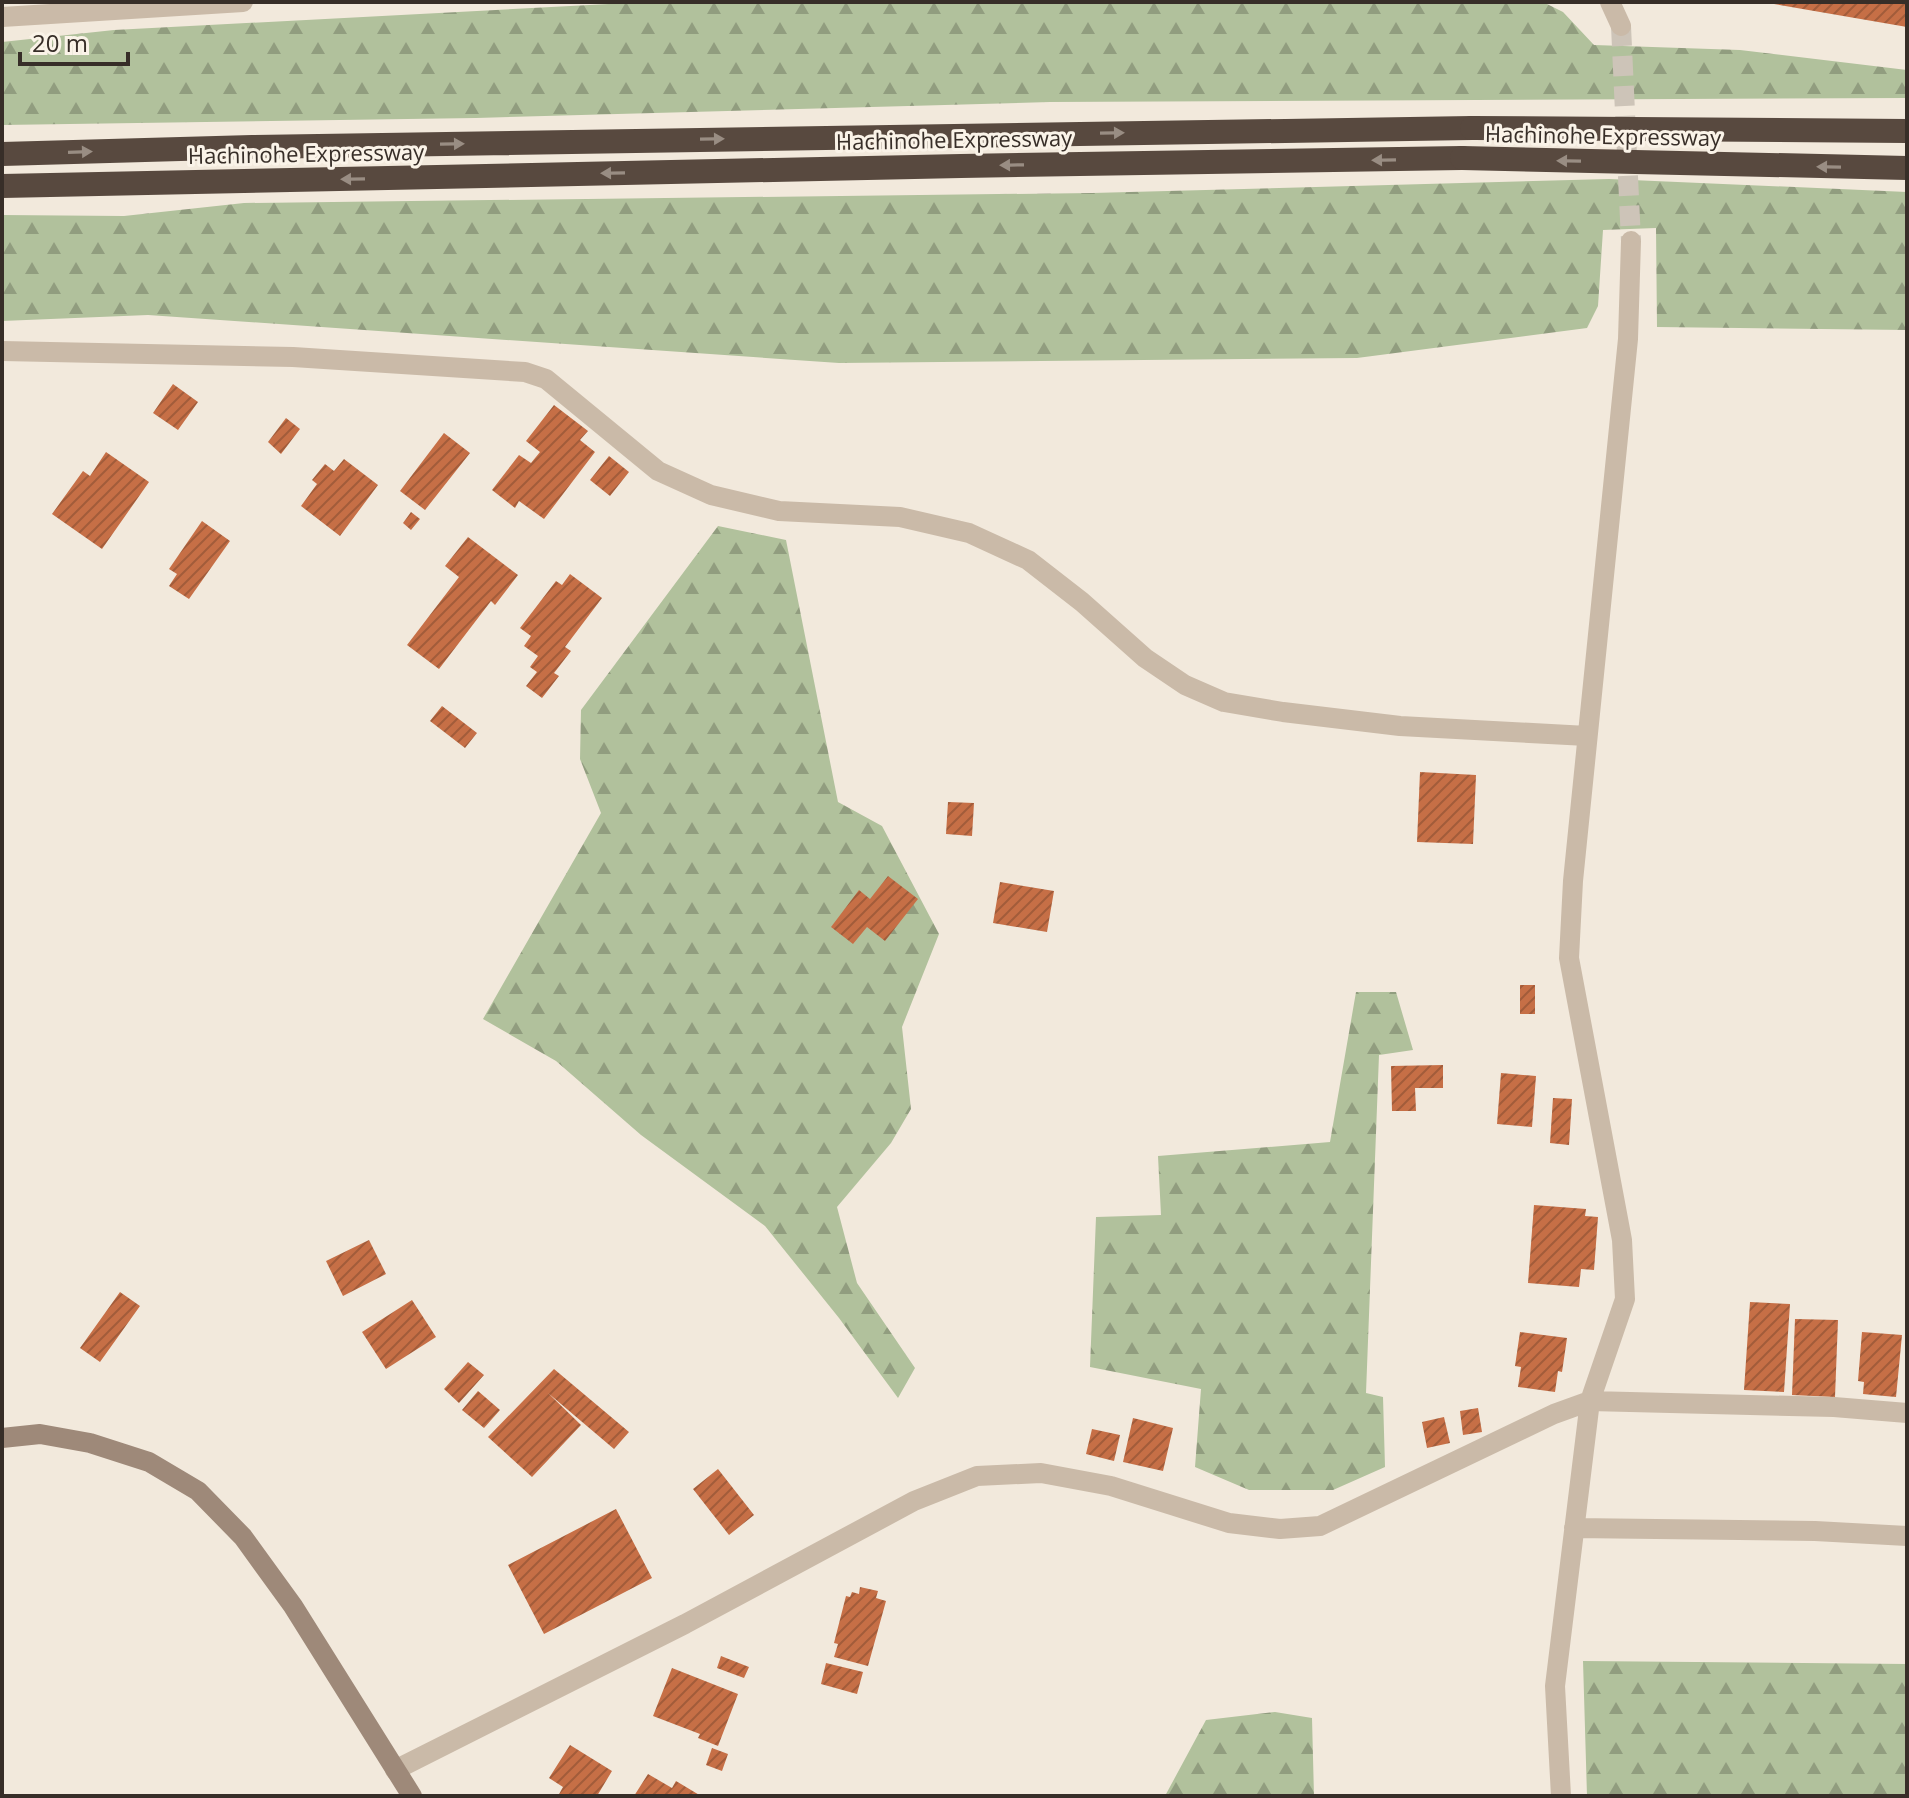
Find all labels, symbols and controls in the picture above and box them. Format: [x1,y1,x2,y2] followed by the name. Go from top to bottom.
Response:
[20,16,128,66] scale bar
[32,26,88,59] text: 20 m
[1485,118,1722,152] street label: Hachinohe Expressway
[836,122,1073,156] street label: Hachinohe Expressway
[1100,127,1125,139] one-way arrow
[700,133,725,146] one-way arrow
[188,136,425,170] street label: Hachinohe Expressway
[440,138,465,150] one-way arrow
[68,146,93,159] one-way arrow
[1371,153,1396,166] one-way arrow
[1556,154,1581,167] one-way arrow
[999,159,1024,171] one-way arrow
[1816,160,1841,173] one-way arrow
[600,167,625,179] one-way arrow
[340,172,365,185] one-way arrow

